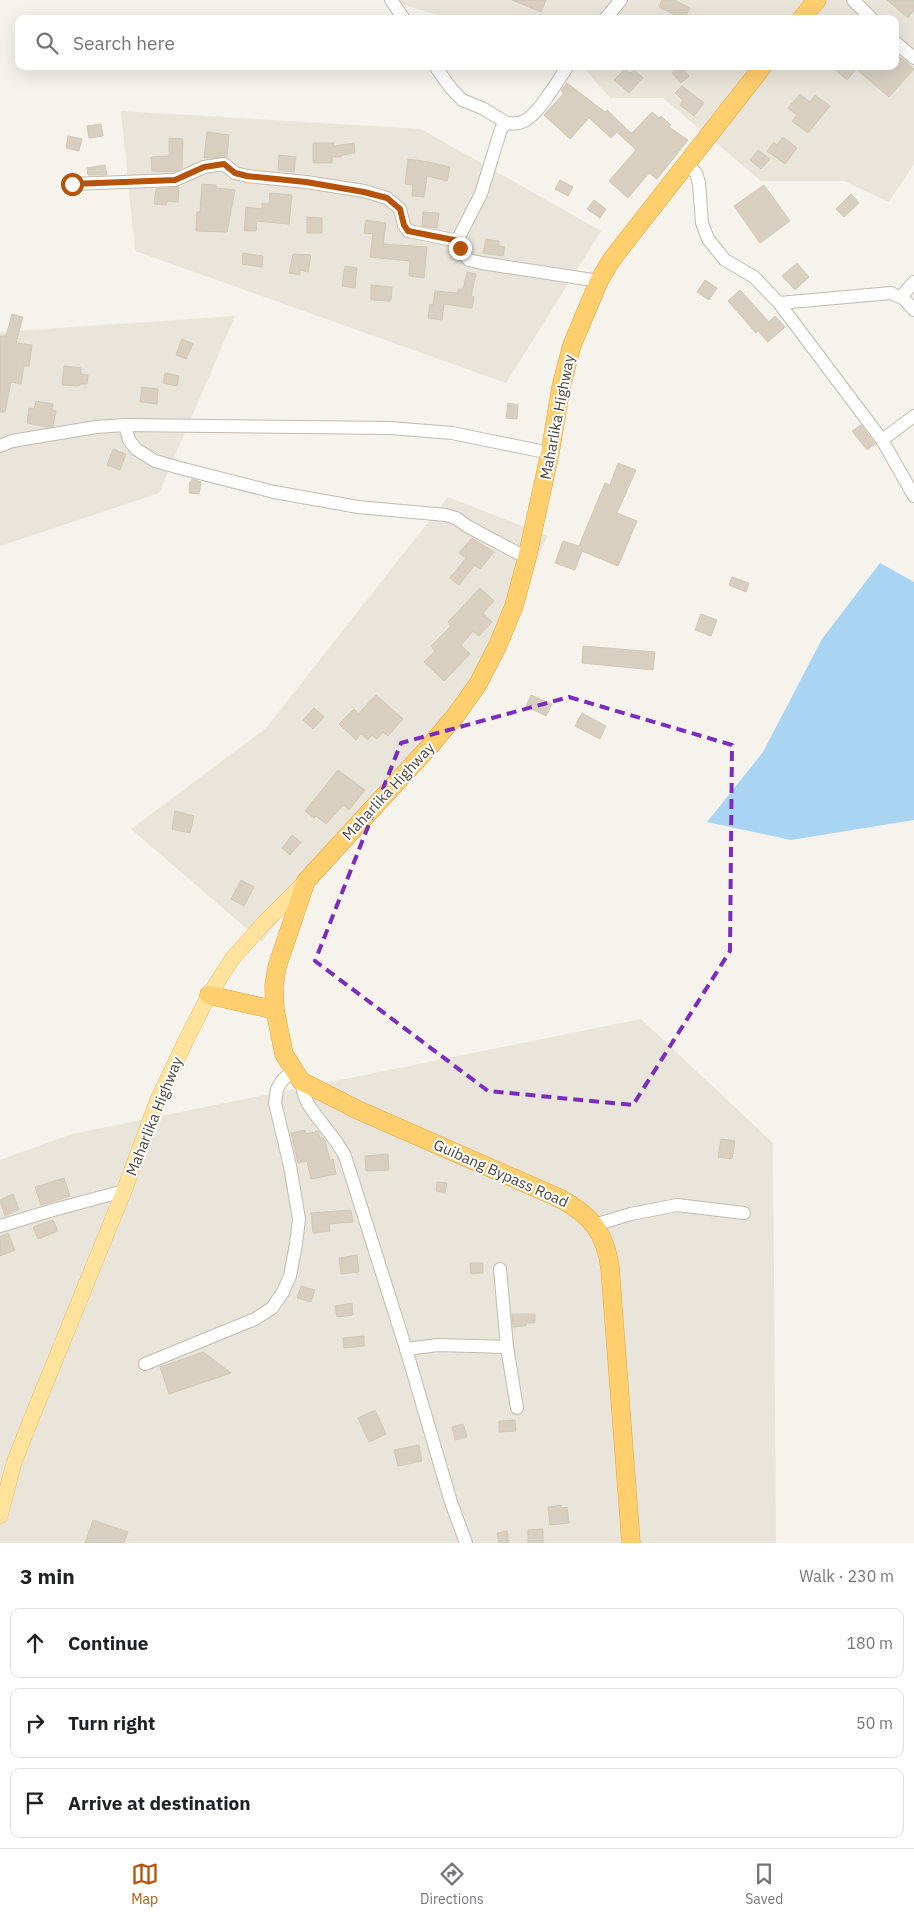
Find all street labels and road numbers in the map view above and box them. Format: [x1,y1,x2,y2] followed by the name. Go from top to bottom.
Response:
[536,352,579,481] street label: Maharlika Highway
[338,738,439,844] street label: Maharlika Highway
[121,1053,187,1178] street label: Maharlika Highway
[431,1135,571,1211] street label: Guibang Bypass Road

